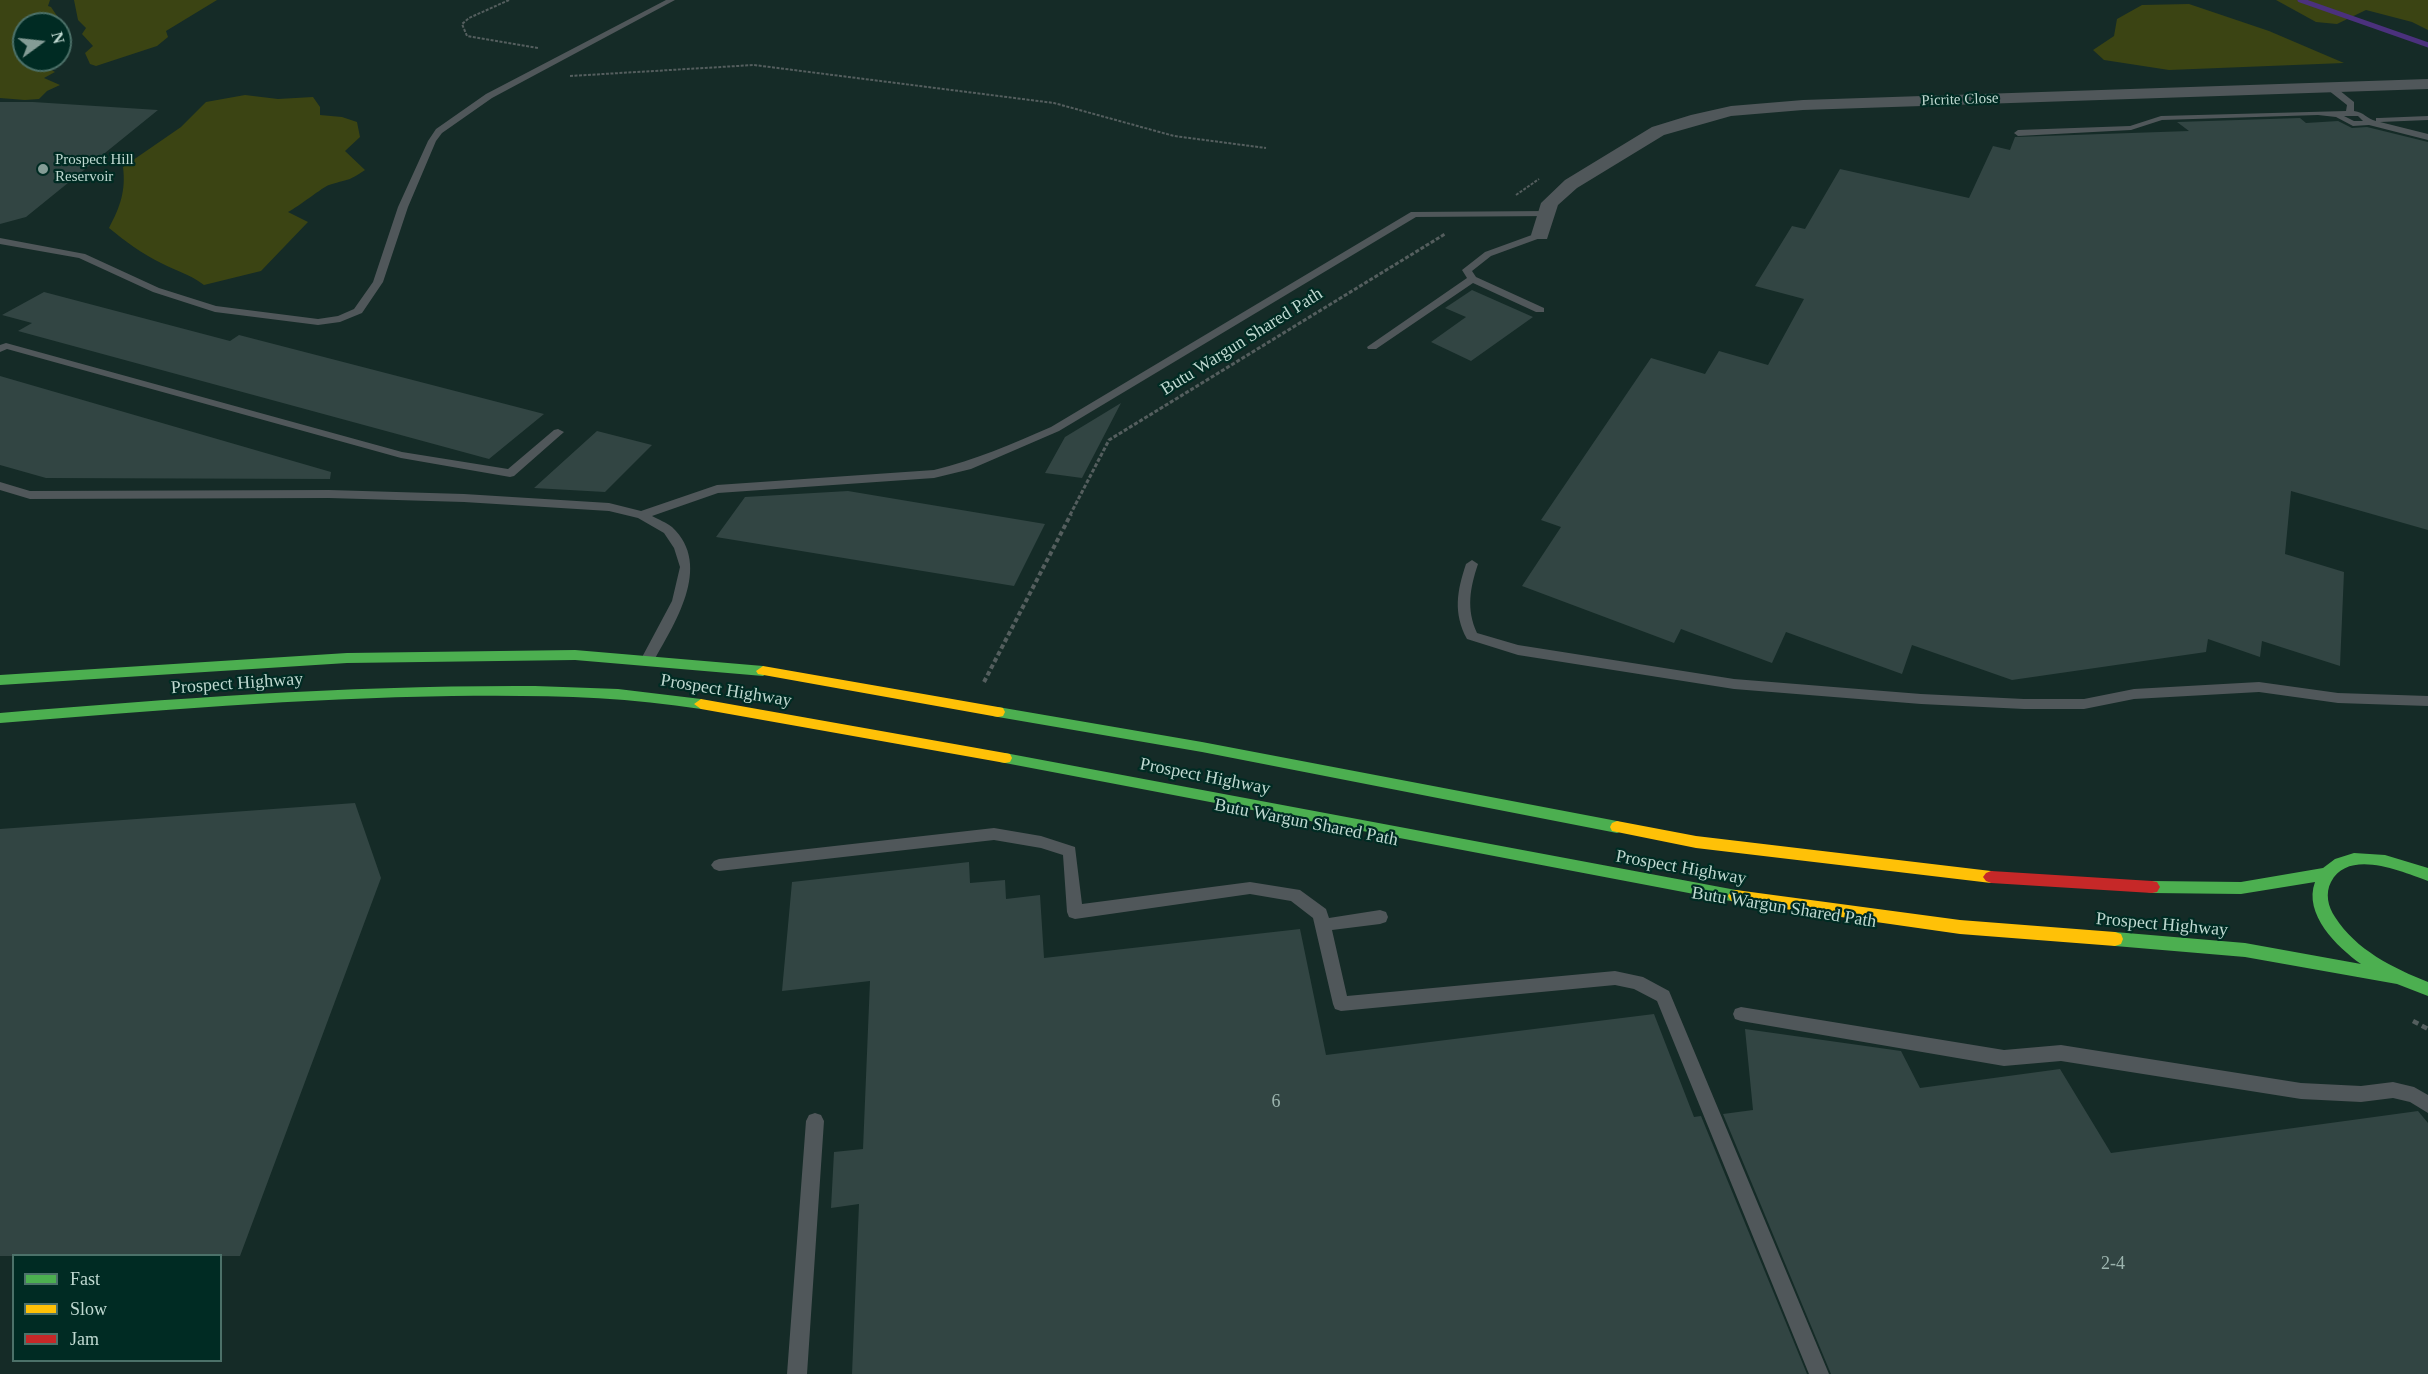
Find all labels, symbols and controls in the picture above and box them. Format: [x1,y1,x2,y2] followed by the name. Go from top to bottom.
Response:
[12,12,72,72] north arrow
[48,30,68,46] text: N
[1921,90,1999,110] street label: Picrite Close
[55,151,134,186] place label: Prospect Hill Reservoir
[36,162,50,176] marker: Prospect Hill Reservoir
[1157,283,1327,401] street label: Butu Wargun Shared Path
[170,669,304,699] street label: Prospect Highway
[659,670,793,712] street label: Prospect Highway
[1138,754,1272,800] street label: Prospect Highway
[1212,795,1400,851] street label: Butu Wargun Shared Path
[1614,846,1748,890] street label: Prospect Highway
[1690,883,1878,933] street label: Butu Wargun Shared Path
[2095,908,2229,942] street label: Prospect Highway
[1272,1091,1280,1113] house number: 6
[2101,1253,2125,1275] house number: 2-4
[12,1254,222,1362] legend
[70,1269,100,1289] text: Fast
[70,1299,107,1319] text: Slow
[70,1329,99,1349] text: Jam

